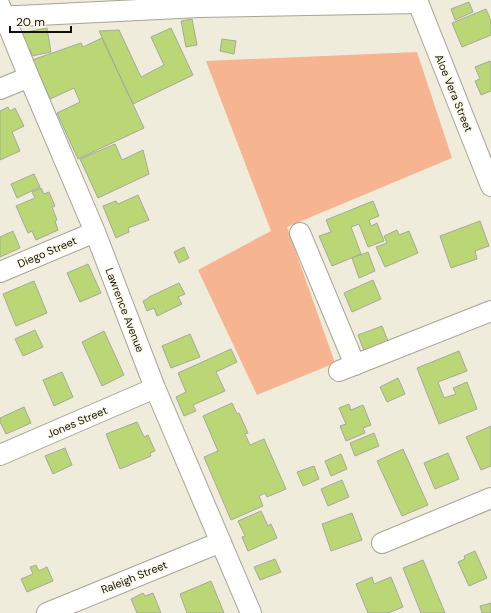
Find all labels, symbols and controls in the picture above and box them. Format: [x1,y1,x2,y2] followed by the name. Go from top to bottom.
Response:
[10,8,71,34] scale bar
[16,14,45,30] text: 20 m
[432,52,476,134] street label: Aloe Vera Street
[15,233,79,271] street label: Diego Street
[102,266,148,354] street label: Lawrence Avenue
[45,403,109,441] street label: Jones Street
[99,557,169,597] street label: Raleigh Street

